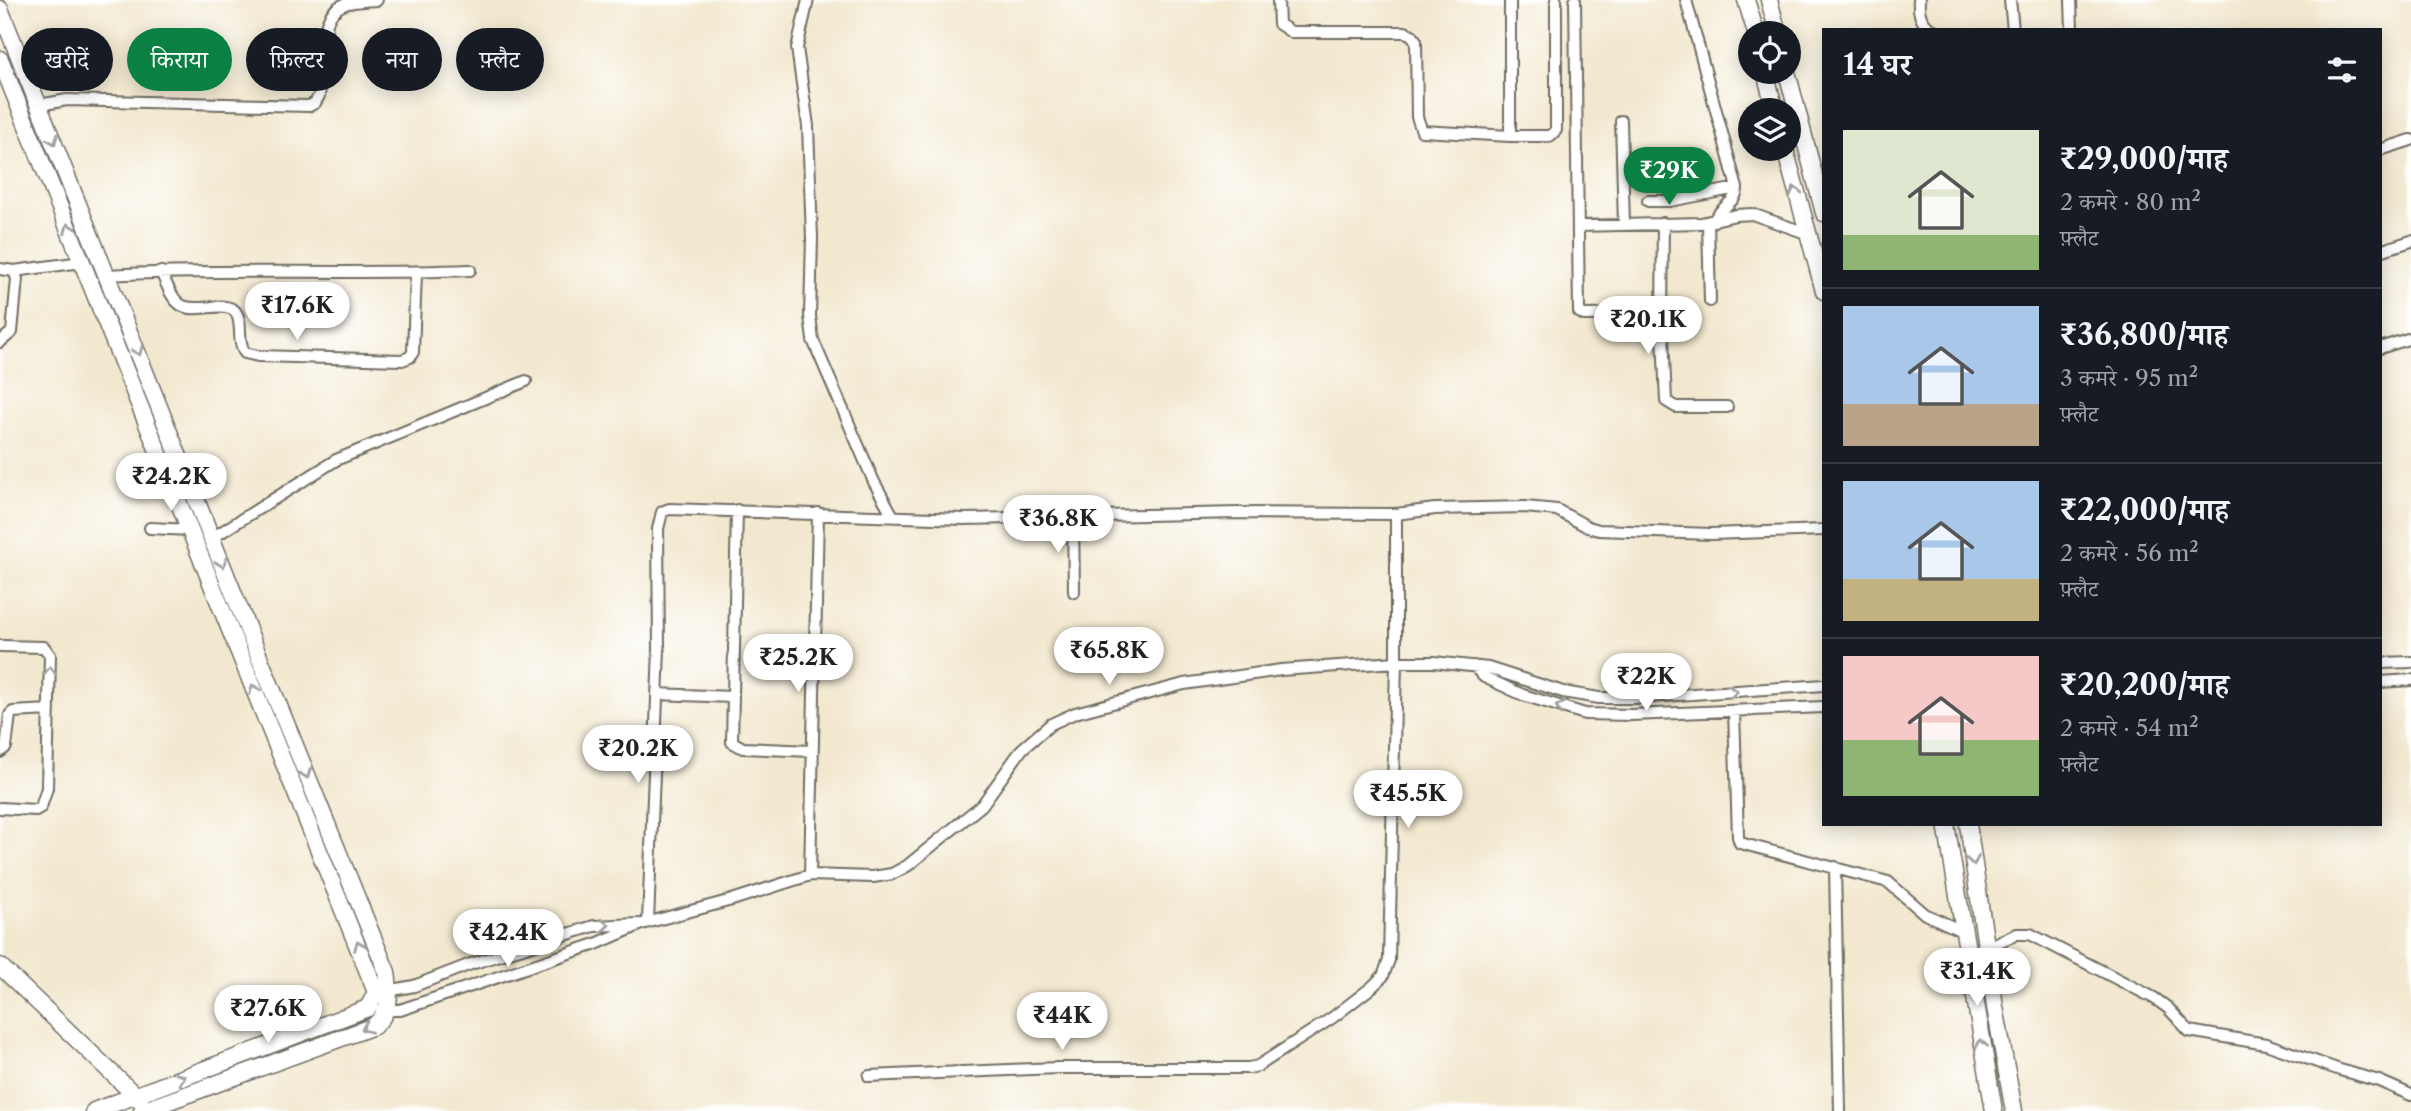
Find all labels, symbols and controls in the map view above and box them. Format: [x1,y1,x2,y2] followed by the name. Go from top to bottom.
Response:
[1738,21,1801,161] map controls
[1738,21,1801,84] button: locate
[21,28,113,91] chip: खरीदें
[127,28,232,91] chip: किराया
[246,28,348,91] chip: फ़िल्टर
[362,28,442,91] chip: नया
[456,28,544,91] chip: फ़्लैट
[1843,46,1912,83] text: 14 घर
[2323,51,2361,89] icon: filters
[1738,98,1801,161] button: layers
[45,133,59,146] one-way arrow
[2060,140,2228,177] text: ₹29,000/माह
[1628,148,1710,207] pin: ₹29K
[1640,156,1698,184] text: ₹29K
[1899,158,1983,242] icon: home
[1789,185,1803,197] one-way arrow
[2060,188,2201,216] text: 2 कमरे · 80 m²
[63,223,77,235] one-way arrow
[2060,224,2098,252] text: फ़्लैट
[240,282,354,342] pin: ₹17.6K
[261,291,333,319] text: ₹17.6K
[1591,296,1705,356] pin: ₹20.1K
[1610,305,1686,333] text: ₹20.1K
[2060,316,2228,353] text: ₹36,800/माह
[1899,334,1983,418] icon: home
[129,345,143,357] one-way arrow
[2060,364,2198,392] text: 3 कमरे · 95 m²
[2060,400,2098,428] text: फ़्लैट
[114,454,228,513] pin: ₹24.2K
[132,462,210,490] text: ₹24.2K
[2060,491,2229,528] text: ₹22,000/माह
[1001,496,1115,555] pin: ₹36.8K
[1019,504,1097,532] text: ₹36.8K
[1899,509,1983,593] icon: home
[2060,539,2199,567] text: 2 कमरे · 56 m²
[213,556,227,568] one-way arrow
[2060,575,2098,603] text: फ़्लैट
[1052,628,1166,687] pin: ₹65.8K
[741,634,855,694] pin: ₹25.2K
[1070,636,1148,664] text: ₹65.8K
[759,643,837,671] text: ₹25.2K
[1605,654,1687,713] pin: ₹22K
[1617,662,1675,690] text: ₹22K
[42,665,58,675] one-way arrow
[2060,666,2229,703] text: ₹20,200/माह
[249,684,263,696] one-way arrow
[1728,684,1739,699] one-way arrow
[1899,684,1983,768] icon: home
[1555,701,1567,716] one-way arrow
[2060,714,2199,742] text: 2 कमरे · 54 m²
[581,726,695,785] pin: ₹20.2K
[598,734,678,762] text: ₹20.2K
[2060,750,2098,778] text: फ़्लैट
[298,767,312,779] one-way arrow
[1351,770,1465,830] pin: ₹45.5K
[1370,779,1446,807] text: ₹45.5K
[1966,856,1981,867] one-way arrow
[451,909,565,969] pin: ₹42.4K
[469,918,547,946] text: ₹42.4K
[600,918,611,933] one-way arrow
[353,940,367,952] one-way arrow
[1920,948,2034,1008] pin: ₹31.4K
[1940,957,2014,985] text: ₹31.4K
[211,986,325,1045] pin: ₹27.6K
[1021,992,1103,1052] pin: ₹44K
[230,994,306,1022] text: ₹27.6K
[1033,1001,1091,1029] text: ₹44K
[360,1020,373,1034] one-way arrow
[1975,1038,1990,1050] one-way arrow
[174,1073,186,1087] one-way arrow

